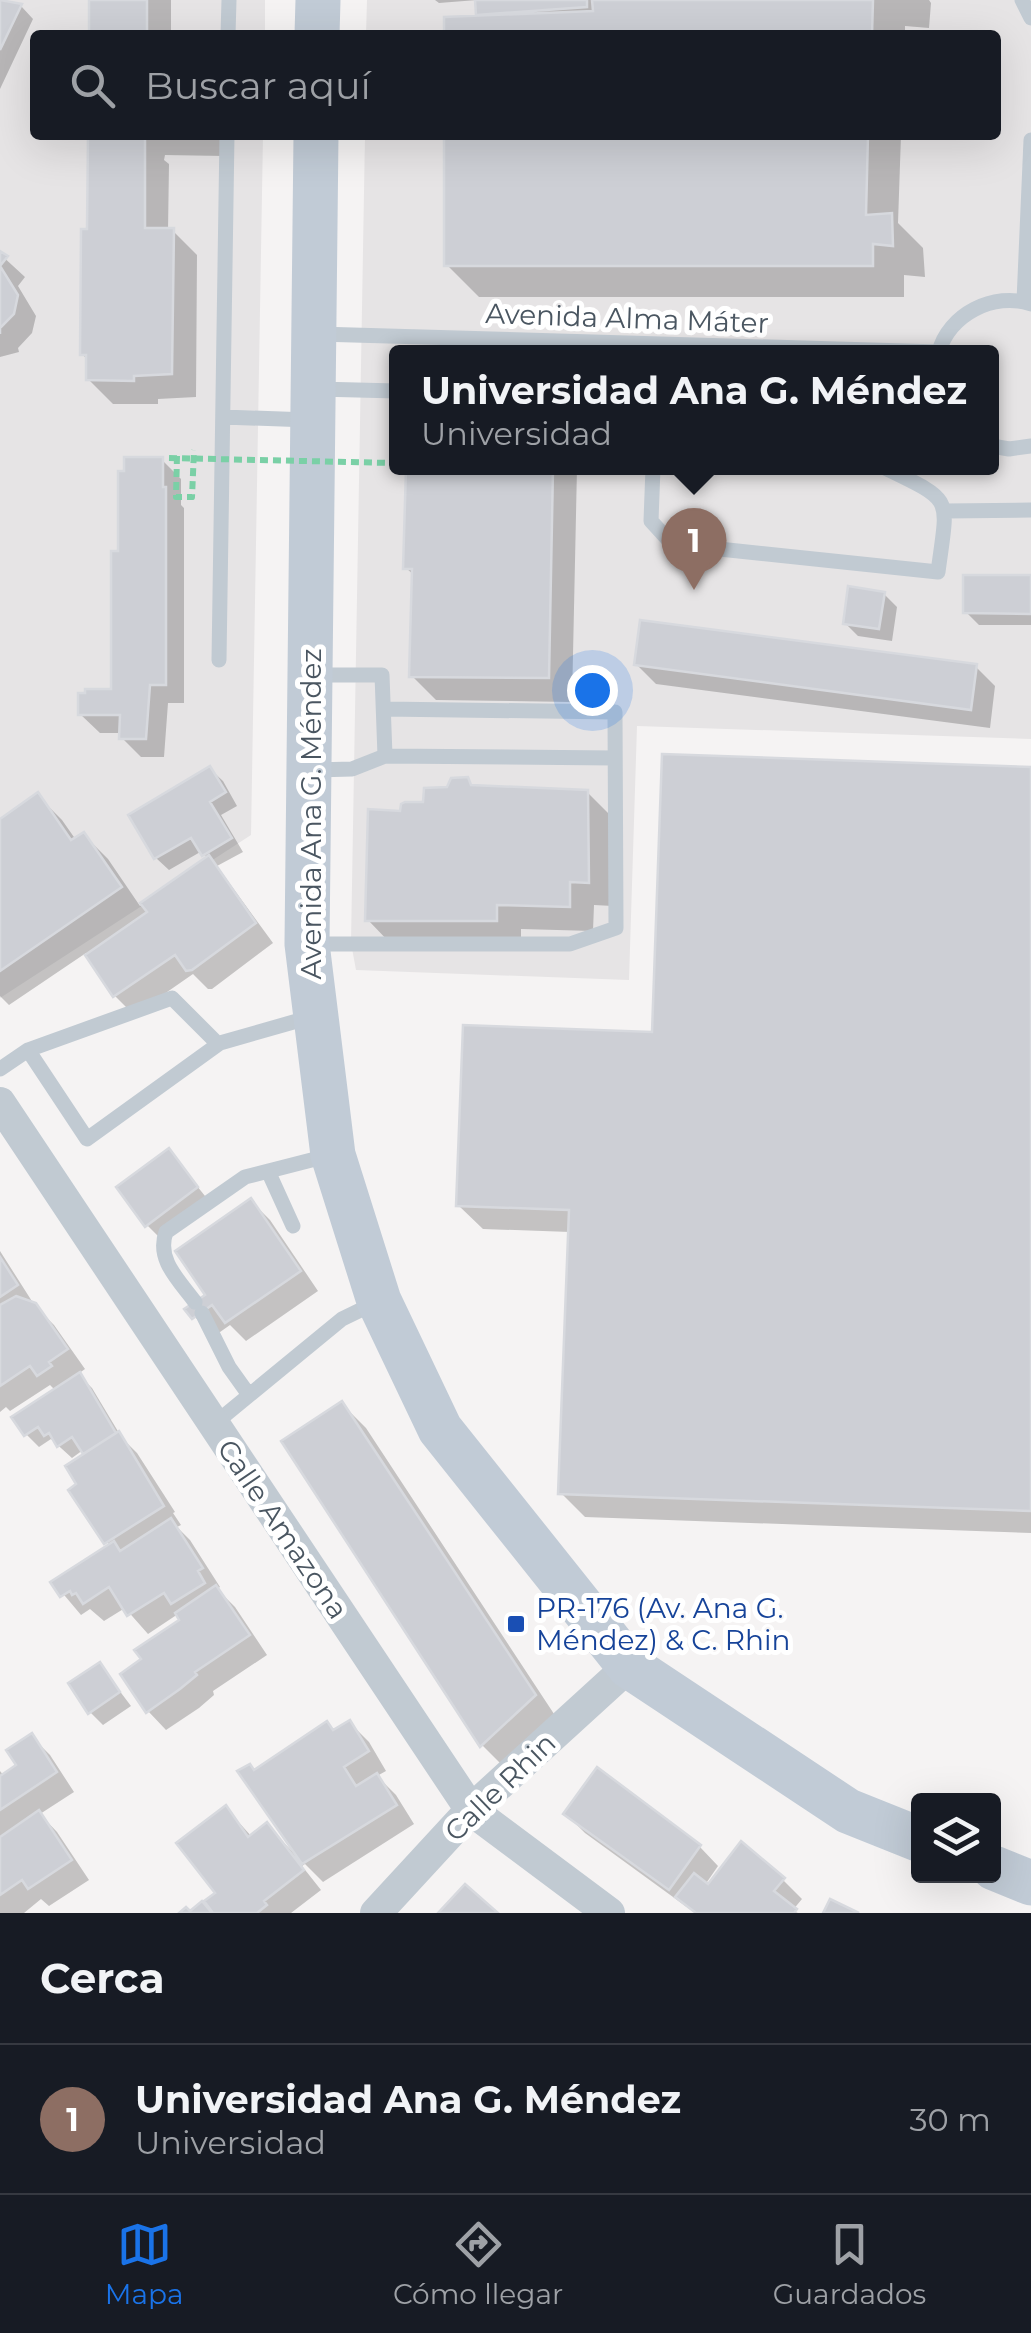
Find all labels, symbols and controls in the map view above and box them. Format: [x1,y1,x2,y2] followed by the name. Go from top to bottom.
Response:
[30,30,1001,140] search box
[65,58,120,113] icon: search
[145,62,371,109] text: Buscar aquí
[485,296,769,340] street label: Avenida Alma Máter
[389,345,999,475] popup
[421,367,967,414] text: Universidad Ana G. Méndez
[421,414,612,453] text: Universidad
[662,508,726,590] pin: 1
[294,648,328,980] street label: Avenida Ana G. Méndez
[567,665,618,716] your location
[211,1433,355,1625] street label: Calle Amazona
[536,1591,790,1657] place label: PR-176 (Av. Ana G. Méndez) & C. Rhin
[505,1613,527,1635] marker: PR-176 (Av. Ana G. Méndez) & C. Rhin
[437,1726,563,1848] street label: Calle Rhin
[911,1793,1001,1883] map controls
[911,1793,1001,1883] button: layers
[40,1952,165,2004] text: Cerca
[135,2076,681,2123] text: Universidad Ana G. Méndez
[66,2100,79,2139] text: 1
[909,2100,991,2139] text: 30 m
[135,2123,326,2162] text: Universidad
[105,2217,183,2311] tab: Mapa
[393,2217,563,2311] tab: Cómo llegar
[773,2217,926,2311] tab: Guardados

